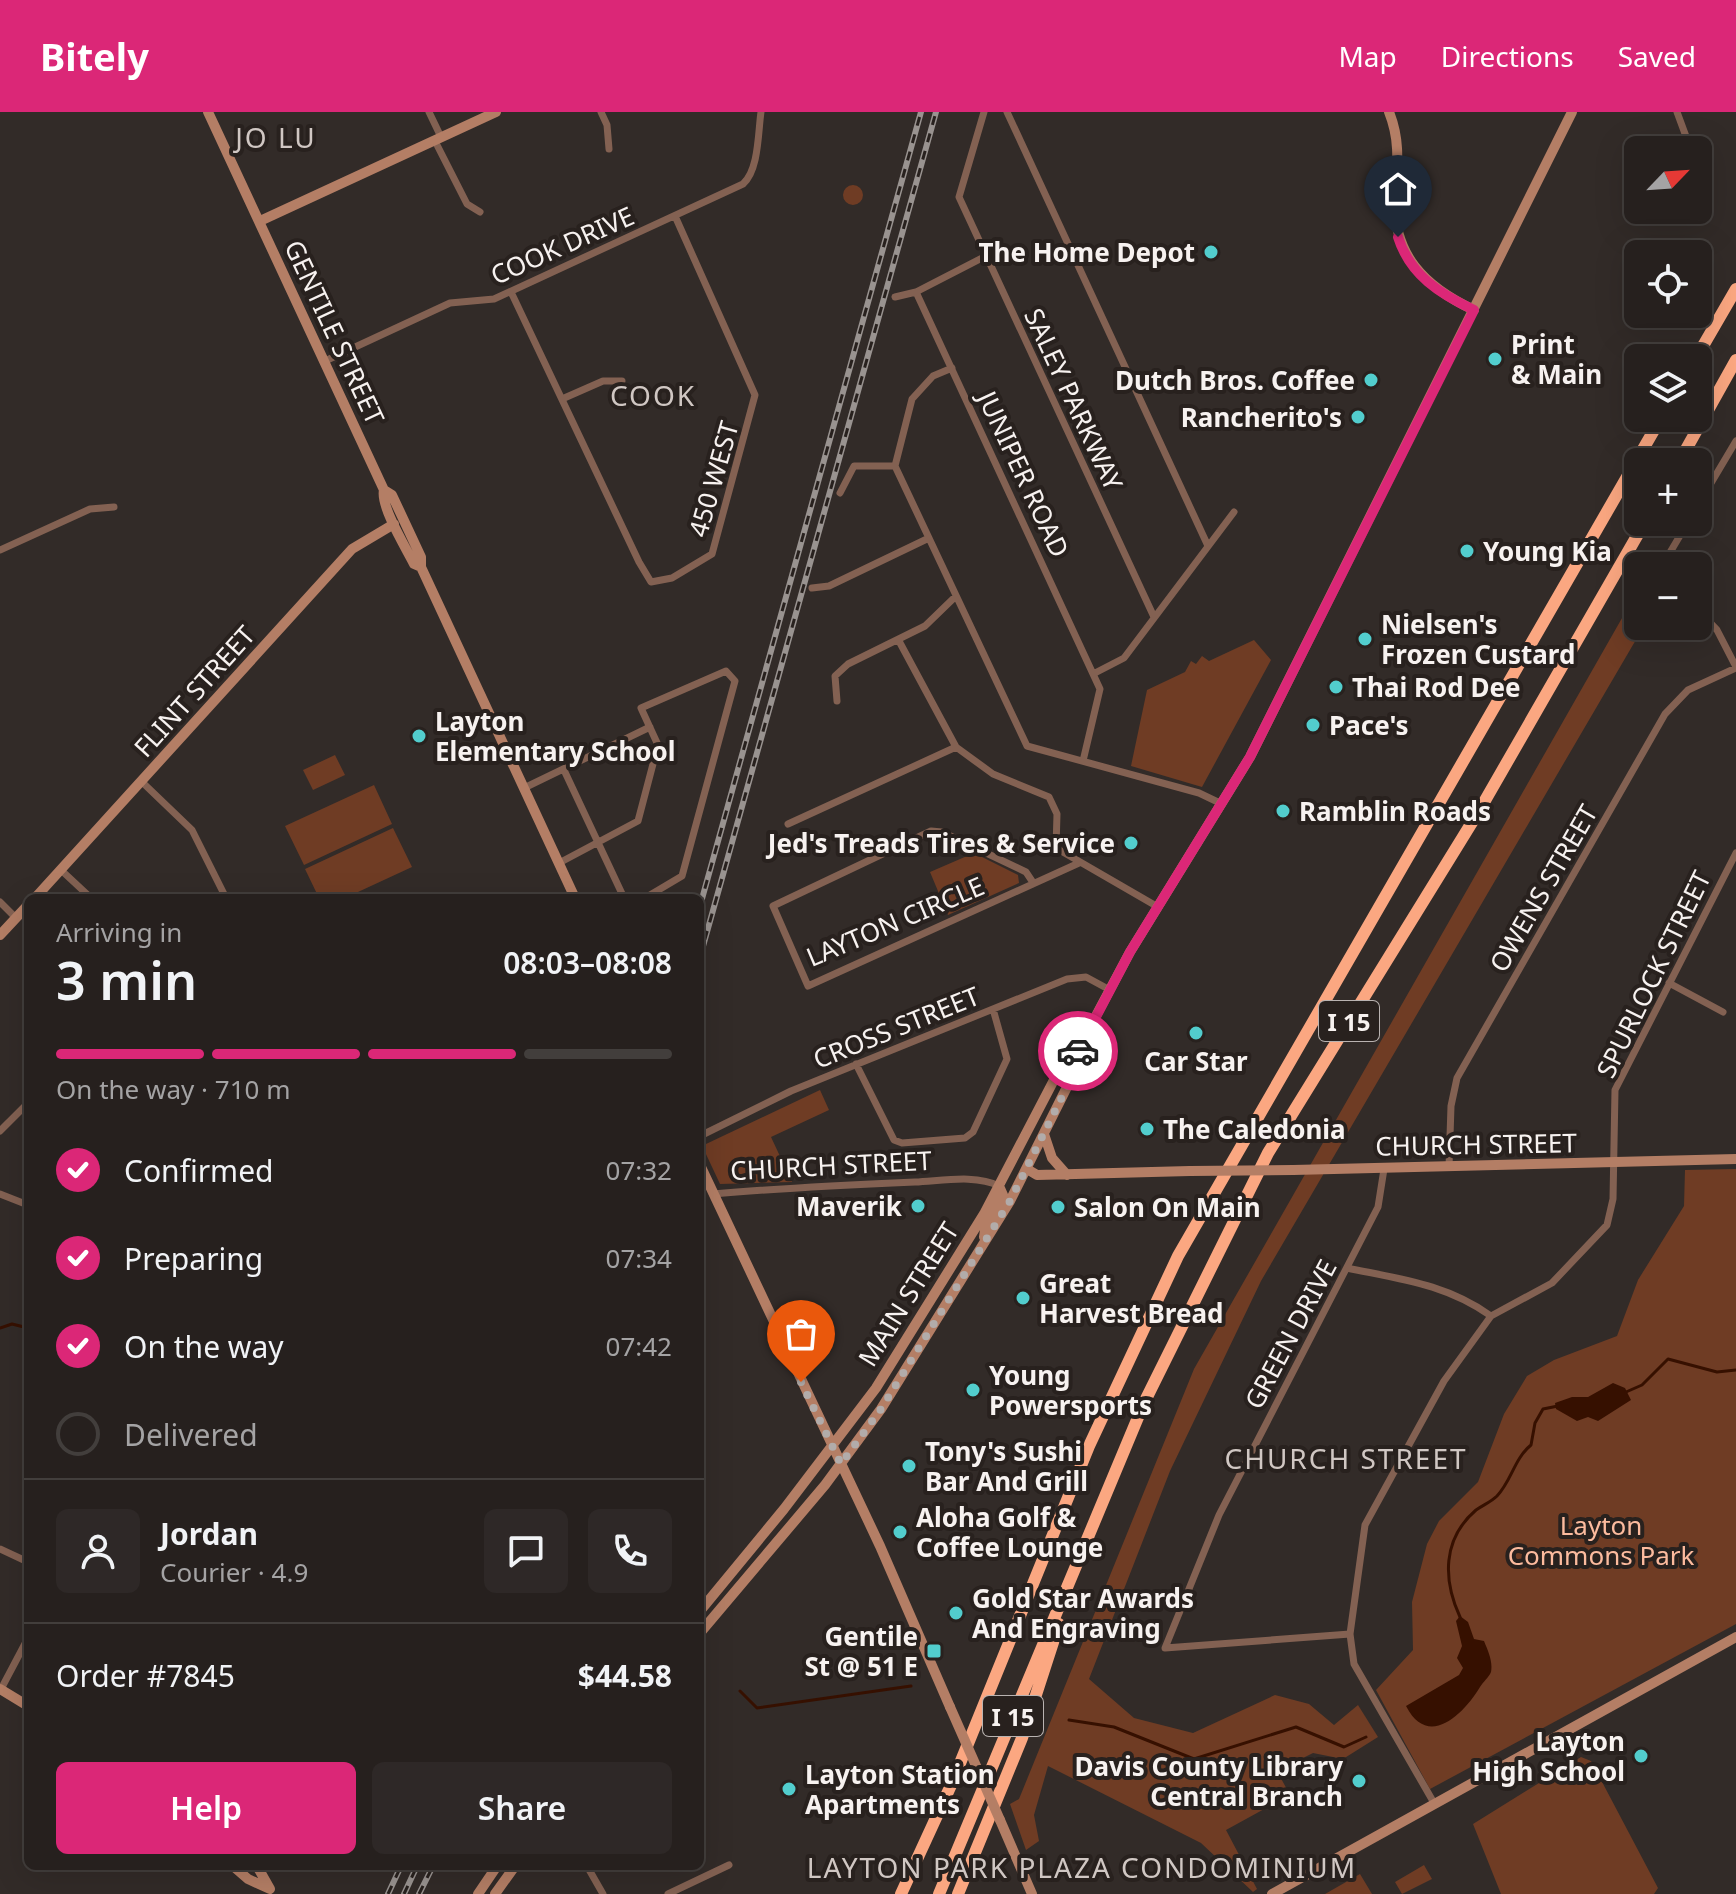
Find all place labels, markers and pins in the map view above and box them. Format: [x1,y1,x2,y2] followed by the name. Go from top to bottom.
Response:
[1364,155,1432,237] pin
[979,234,1195,270] place label: The Home Depot
[1202,243,1220,261] marker: The Home Depot
[1511,326,1602,392] place label: Print & Main
[1486,350,1504,368] marker: Print & Main
[1115,362,1355,398] place label: Dutch Bros. Coffee
[1362,371,1380,389] marker: Dutch Bros. Coffee
[1181,399,1342,435] place label: Rancherito's
[1349,408,1367,426] marker: Rancherito's
[1483,533,1612,569] place label: Young Kia
[1458,542,1476,560] marker: Young Kia
[1381,606,1575,672] place label: Nielsen's Frozen Custard
[1356,630,1374,648] marker: Nielsen's Frozen Custard
[1352,669,1521,705] place label: Thai Rod Dee
[1327,678,1345,696] marker: Thai Rod Dee
[435,703,676,769] place label: Layton Elementary School
[1329,707,1409,743] place label: Pace's
[1304,716,1322,734] marker: Pace's
[410,727,428,745] marker: Layton Elementary School
[1299,793,1491,829] place label: Ramblin Roads
[1274,802,1292,820] marker: Ramblin Roads
[766,825,1115,861] place label: Jed's Treads Tires & Service
[1122,834,1140,852] marker: Jed's Treads Tires & Service
[1187,1024,1205,1042] marker: Car Star
[1144,1043,1248,1079] place label: Car Star
[1163,1111,1346,1147] place label: The Caledonia
[1138,1120,1156,1138] marker: The Caledonia
[796,1188,903,1224] place label: Maverik
[1074,1189,1261,1225] place label: Salon On Main
[909,1197,927,1215] marker: Maverik
[1049,1198,1067,1216] marker: Salon On Main
[1039,1265,1223,1331] place label: Great Harvest Bread
[1014,1289,1032,1307] marker: Great Harvest Bread
[767,1300,835,1382] pin
[989,1357,1152,1423] place label: Young Powersports
[964,1381,982,1399] marker: Young Powersports
[925,1433,1088,1499] place label: Tony's Sushi Bar And Grill
[900,1457,918,1475] marker: Tony's Sushi Bar And Grill
[916,1499,1103,1565] place label: Aloha Golf & Coffee Lounge
[891,1523,909,1541] marker: Aloha Golf & Coffee Lounge
[972,1580,1194,1646] place label: Gold Star Awards And Engraving
[947,1604,965,1622] marker: Gold Star Awards And Engraving
[804,1618,918,1684] place label: Gentile St @ 51 E
[925,1642,943,1660] marker: Gentile St @ 51 E
[1472,1723,1625,1789] place label: Layton High School
[1632,1747,1650,1765] marker: Layton High School
[1074,1748,1343,1814] place label: Davis County Library Central Branch
[805,1756,995,1822] place label: Layton Station Apartments
[1350,1772,1368,1790] marker: Davis County Library Central Branch
[780,1780,798,1798] marker: Layton Station Apartments

